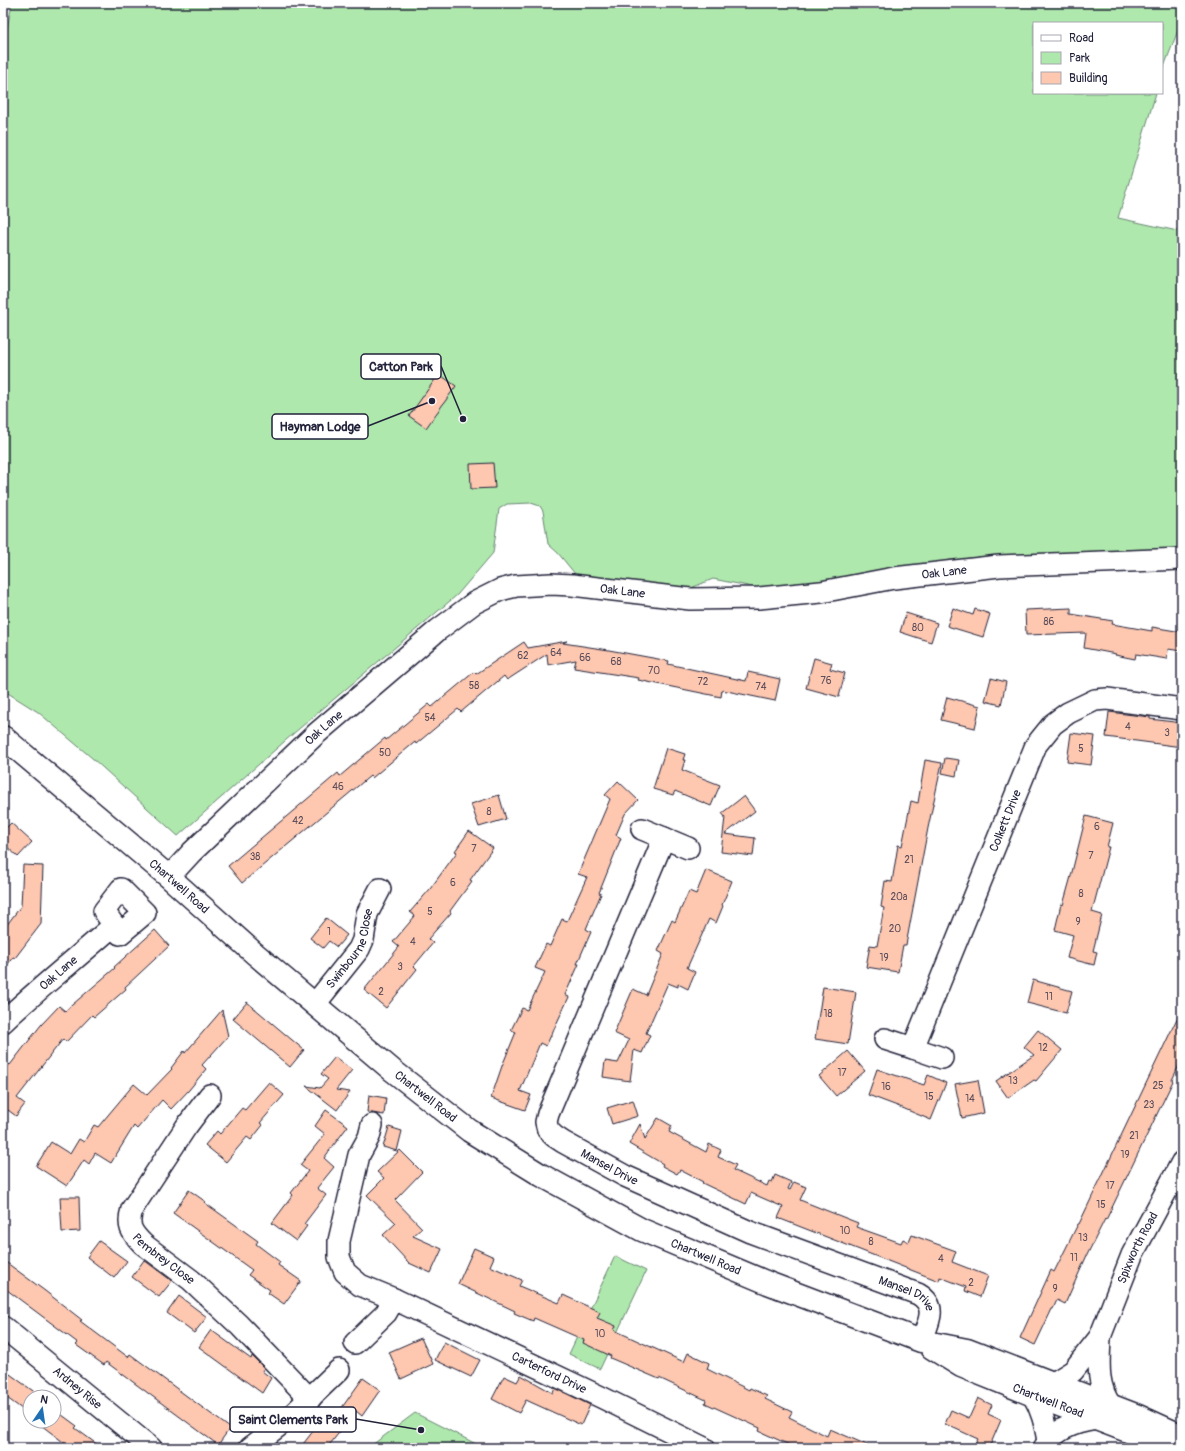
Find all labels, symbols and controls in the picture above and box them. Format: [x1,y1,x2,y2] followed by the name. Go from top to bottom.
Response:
[1033,22,1163,94] legend
[1069,31,1094,46] text: Road
[1069,51,1090,66] text: Park
[1069,71,1108,86] text: Building
[361,354,441,379] callout: Catton Park
[369,359,434,375] text: Catton Park
[272,414,368,439] callout: Hayman Lodge
[280,419,361,435] text: Hayman Lodge
[921,562,968,582] street label: Oak Lane
[599,581,646,601] street label: Oak Lane
[1044,616,1055,628] house number: 86
[912,622,924,634] house number: 80
[550,647,562,659] house number: 64
[517,650,529,662] house number: 62
[579,652,591,664] house number: 66
[611,656,621,668] house number: 68
[648,665,660,677] house number: 70
[820,675,832,687] house number: 76
[698,676,709,688] house number: 72
[469,680,479,692] house number: 58
[755,681,767,693] house number: 74
[301,707,346,748] street label: Oak Lane
[424,712,436,724] house number: 54
[1125,721,1131,733] house number: 4
[1164,727,1170,739] house number: 3
[1078,743,1084,755] house number: 5
[379,747,391,759] house number: 50
[332,781,344,793] house number: 46
[986,787,1025,854] street label: Colkett Drive
[486,806,492,818] house number: 8
[292,815,304,827] house number: 42
[1094,821,1100,833] house number: 6
[471,843,477,855] house number: 7
[1088,850,1094,862] house number: 7
[250,851,260,863] house number: 38
[904,854,914,866] house number: 21
[146,856,212,917] street label: Chartwell Road
[450,877,456,889] house number: 6
[1078,888,1084,900] house number: 8
[890,891,908,903] house number: 20a
[323,906,376,992] street label: Swinbourne Close
[427,906,433,918] house number: 5
[1075,916,1081,928] house number: 9
[889,923,901,935] house number: 20
[327,926,331,938] house number: 1
[410,936,416,948] house number: 4
[36,952,81,993] street label: Oak Lane
[879,952,889,964] house number: 19
[397,961,403,973] house number: 3
[378,986,384,998] house number: 2
[1045,991,1053,1003] house number: 11
[824,1008,832,1020] house number: 18
[1038,1042,1048,1054] house number: 12
[392,1067,460,1126] street label: Chartwell Road
[837,1067,847,1079] house number: 17
[1008,1075,1018,1087] house number: 13
[1152,1080,1164,1092] house number: 25
[881,1081,891,1093] house number: 16
[924,1091,934,1103] house number: 15
[965,1093,975,1105] house number: 14
[1144,1099,1155,1111] house number: 23
[1129,1130,1139,1142] house number: 21
[578,1146,640,1188] street label: Mansel Drive
[1120,1149,1130,1161] house number: 19
[1105,1180,1115,1192] house number: 17
[1096,1199,1106,1211] house number: 15
[1114,1209,1161,1286] street label: Spixworth Road
[840,1225,851,1237] house number: 10
[129,1230,198,1288] street label: Pembrey Close
[1078,1232,1088,1244] house number: 13
[668,1235,744,1278] street label: Chartwell Road
[868,1236,874,1248] house number: 8
[1070,1252,1078,1264] house number: 11
[938,1253,944,1265] house number: 4
[877,1273,938,1312] street label: Mansel Drive
[968,1277,974,1289] house number: 2
[1052,1283,1058,1295] house number: 9
[595,1328,606,1340] house number: 10
[509,1348,589,1397] street label: Carterford Drive
[50,1363,105,1412] street label: Ardney Rise
[1010,1380,1086,1421] street label: Chartwell Road
[22,1389,62,1429] north arrow
[39,1393,50,1407] text: N
[230,1407,356,1432] callout: Saint Clements Park
[238,1412,349,1428] text: Saint Clements Park

